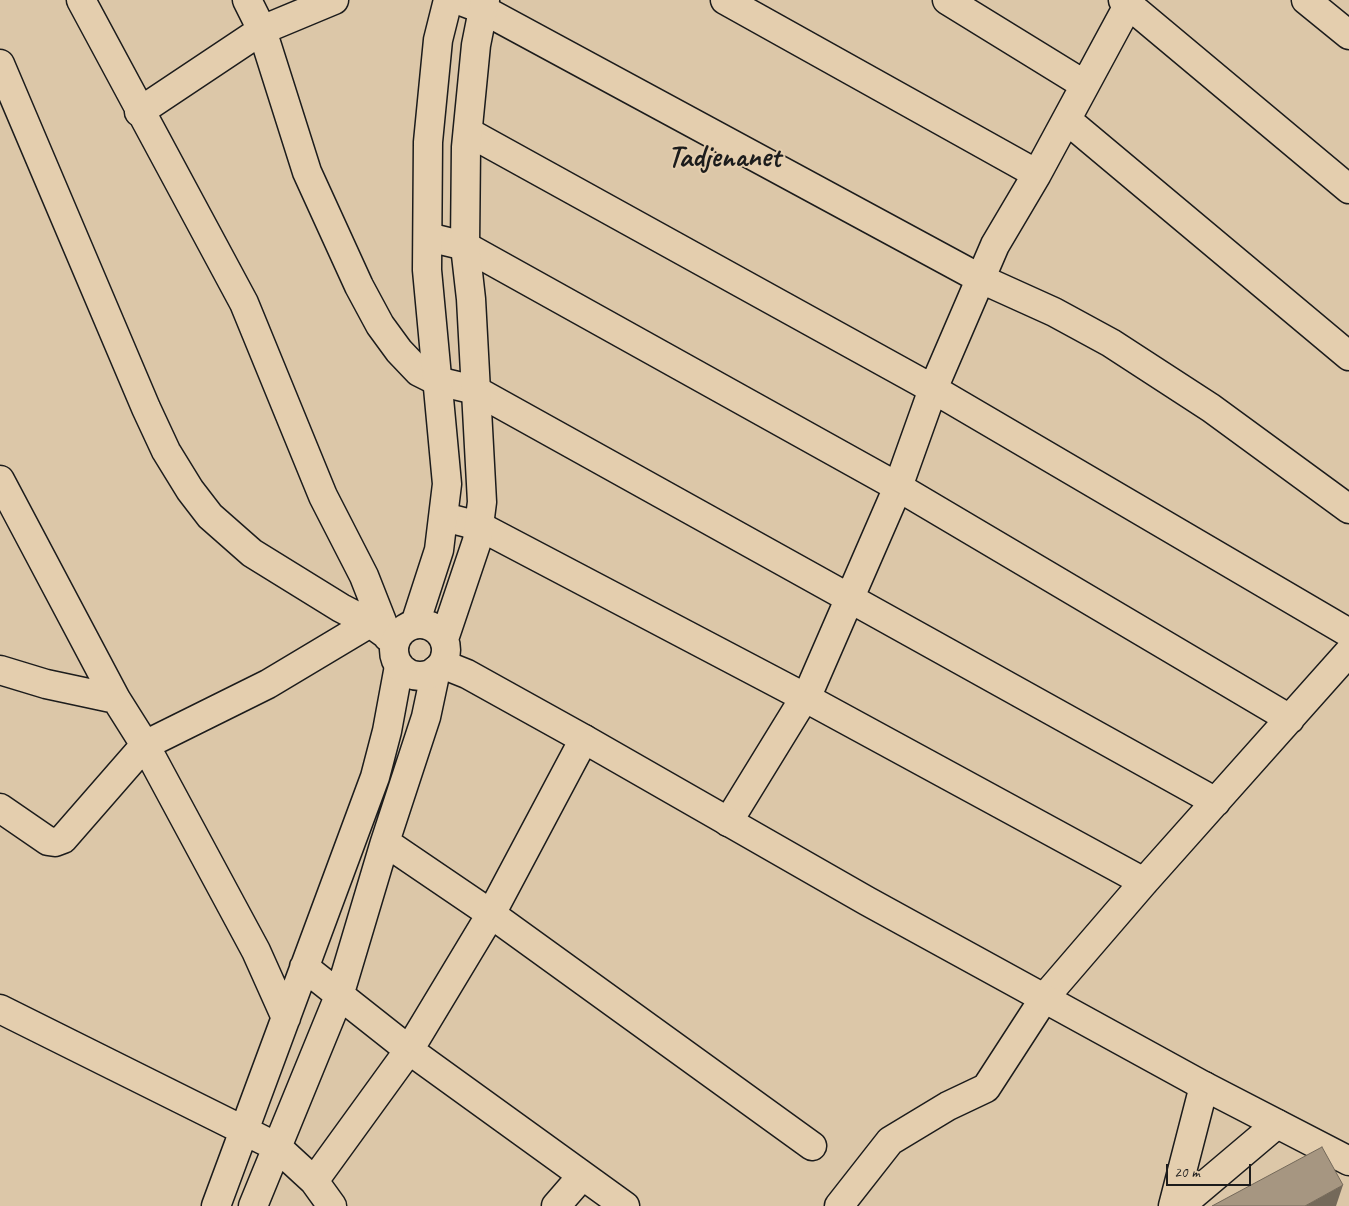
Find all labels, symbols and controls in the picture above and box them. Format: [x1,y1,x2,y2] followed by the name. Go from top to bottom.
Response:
[668,140,780,176] district label: Tadjenanet
[1169,1154,1254,1186] scale bar
[1174,1163,1200,1182] text: 20 m

